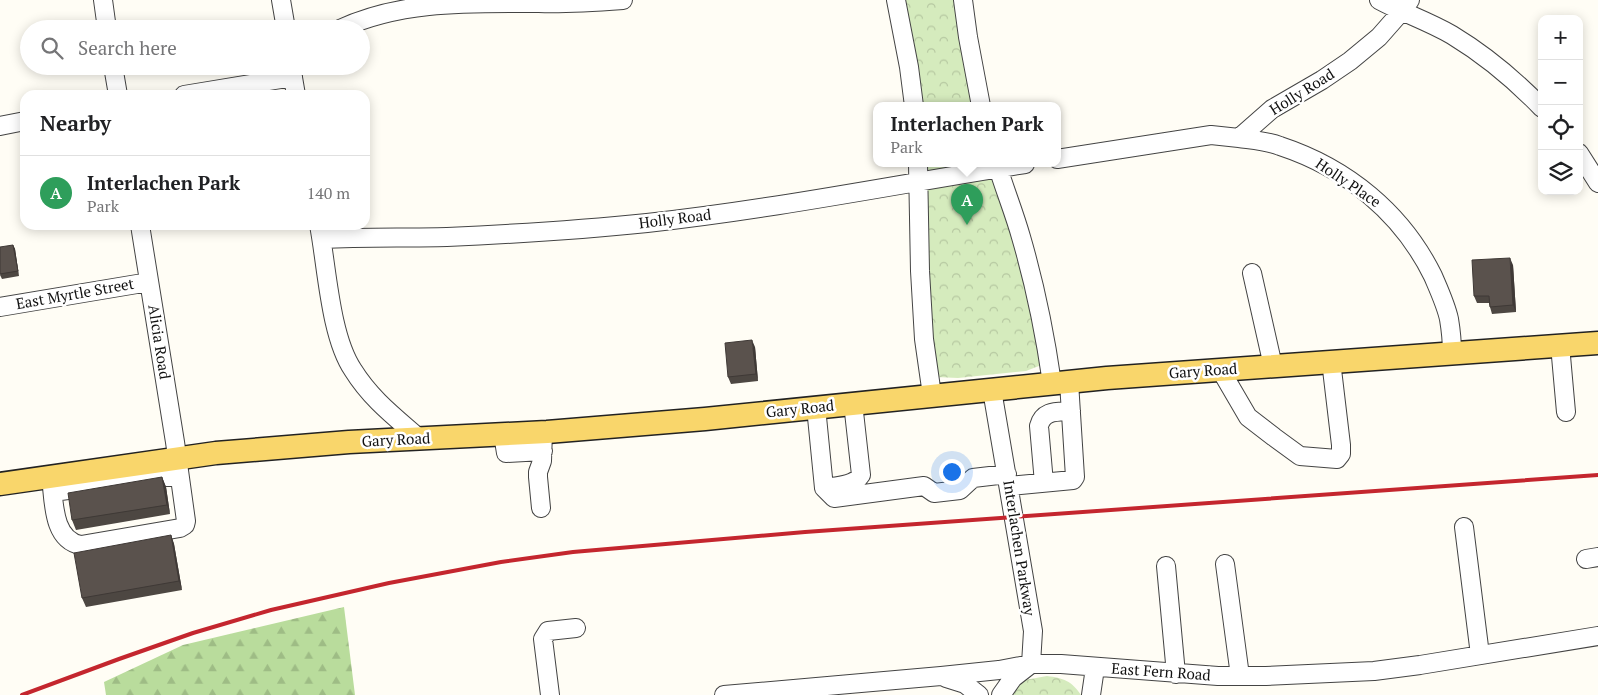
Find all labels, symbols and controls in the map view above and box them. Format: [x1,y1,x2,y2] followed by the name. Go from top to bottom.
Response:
[1538,15,1583,195] map controls
[1538,15,1583,60] button: +
[20,20,370,75] search box
[38,34,66,62] icon: search
[78,35,177,60] text: Search here
[1538,60,1583,105] button: −
[1265,63,1338,119] street label: Holly Road
[873,102,1061,167] popup
[1538,105,1583,150] button: locate
[40,109,111,137] text: Nearby
[891,111,1044,136] text: Interlachen Park
[891,136,923,158] text: Park
[1538,150,1583,195] button: layers
[1312,153,1385,211] street label: Holly Place
[87,170,240,195] text: Interlachen Park
[50,182,62,204] text: A
[307,182,350,204] text: 140 m
[951,184,983,225] pin: A
[87,195,119,217] text: Park
[637,204,712,232] street label: Holly Road
[14,273,136,313] street label: East Myrtle Street
[144,303,176,381] street label: Alicia Road
[1168,358,1238,382] street label: Gary Road
[765,394,835,422] street label: Gary Road
[361,427,431,451] street label: Gary Road
[939,459,965,485] your location
[999,479,1041,618] street label: Interlachen Parkway
[1111,658,1211,684] street label: East Fern Road

